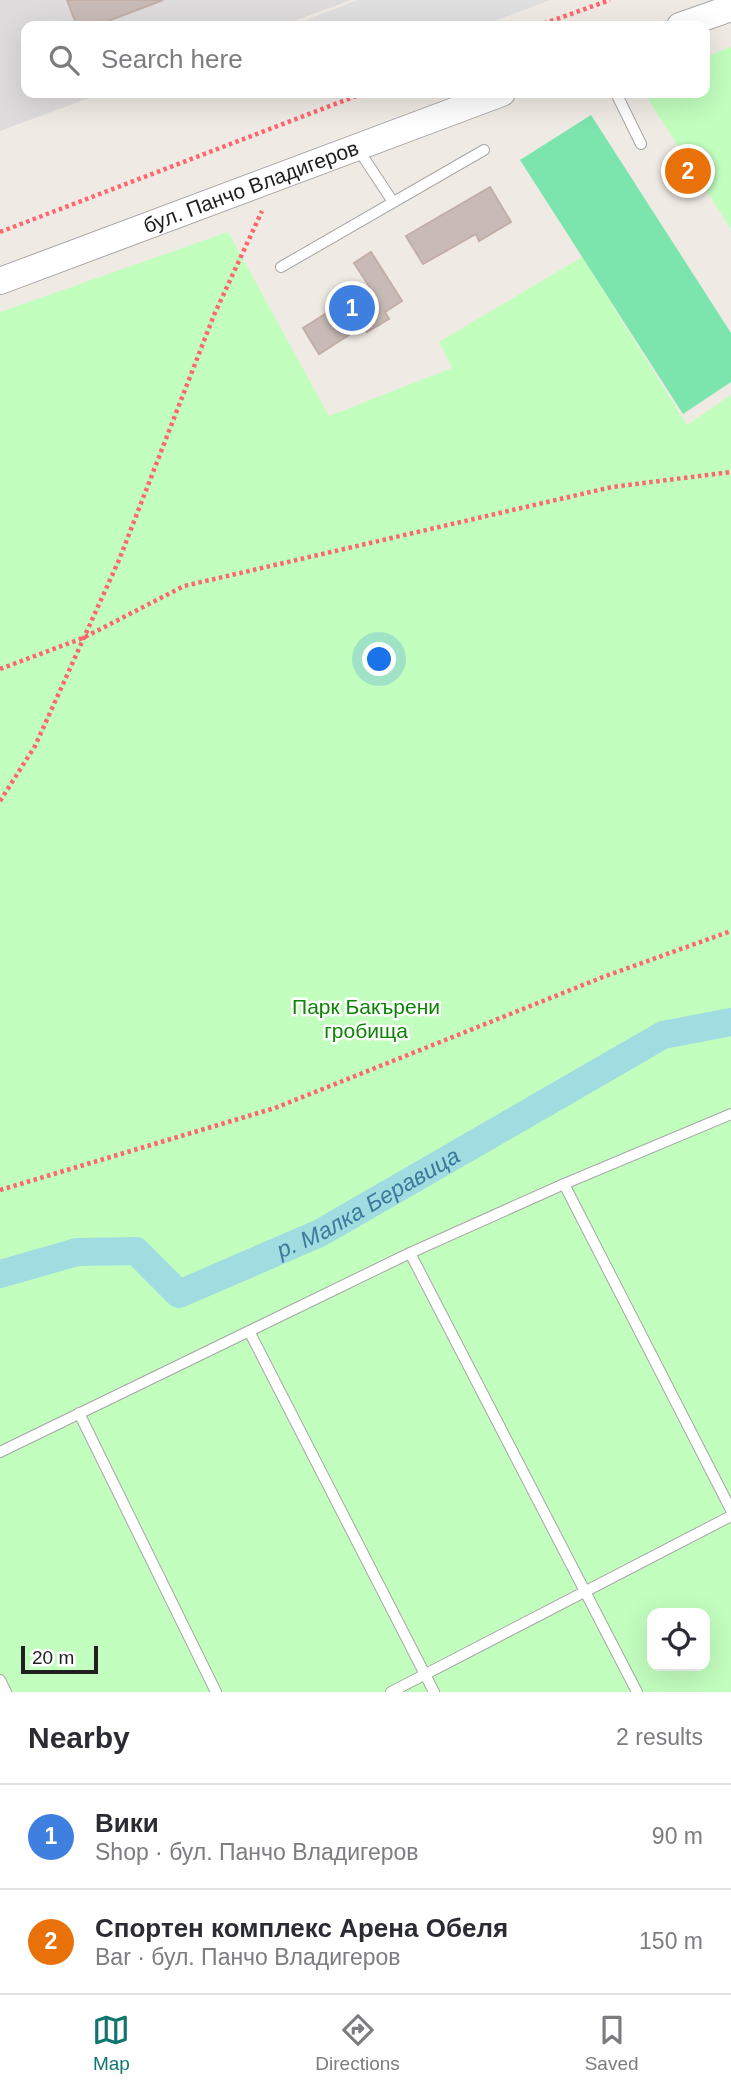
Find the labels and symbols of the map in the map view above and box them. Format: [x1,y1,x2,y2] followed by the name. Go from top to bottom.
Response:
[140,136,362,237] street label: бул. Панчо Владигеров
[665,145,711,197] pin: 2
[329,282,375,334] pin: 1
[362,642,396,676] your location
[292,995,440,1042] park label: Парк Бакърени гробища
[272,1142,464,1264] water label: р. Малка Беравица
[21,1643,98,1675] scale bar

